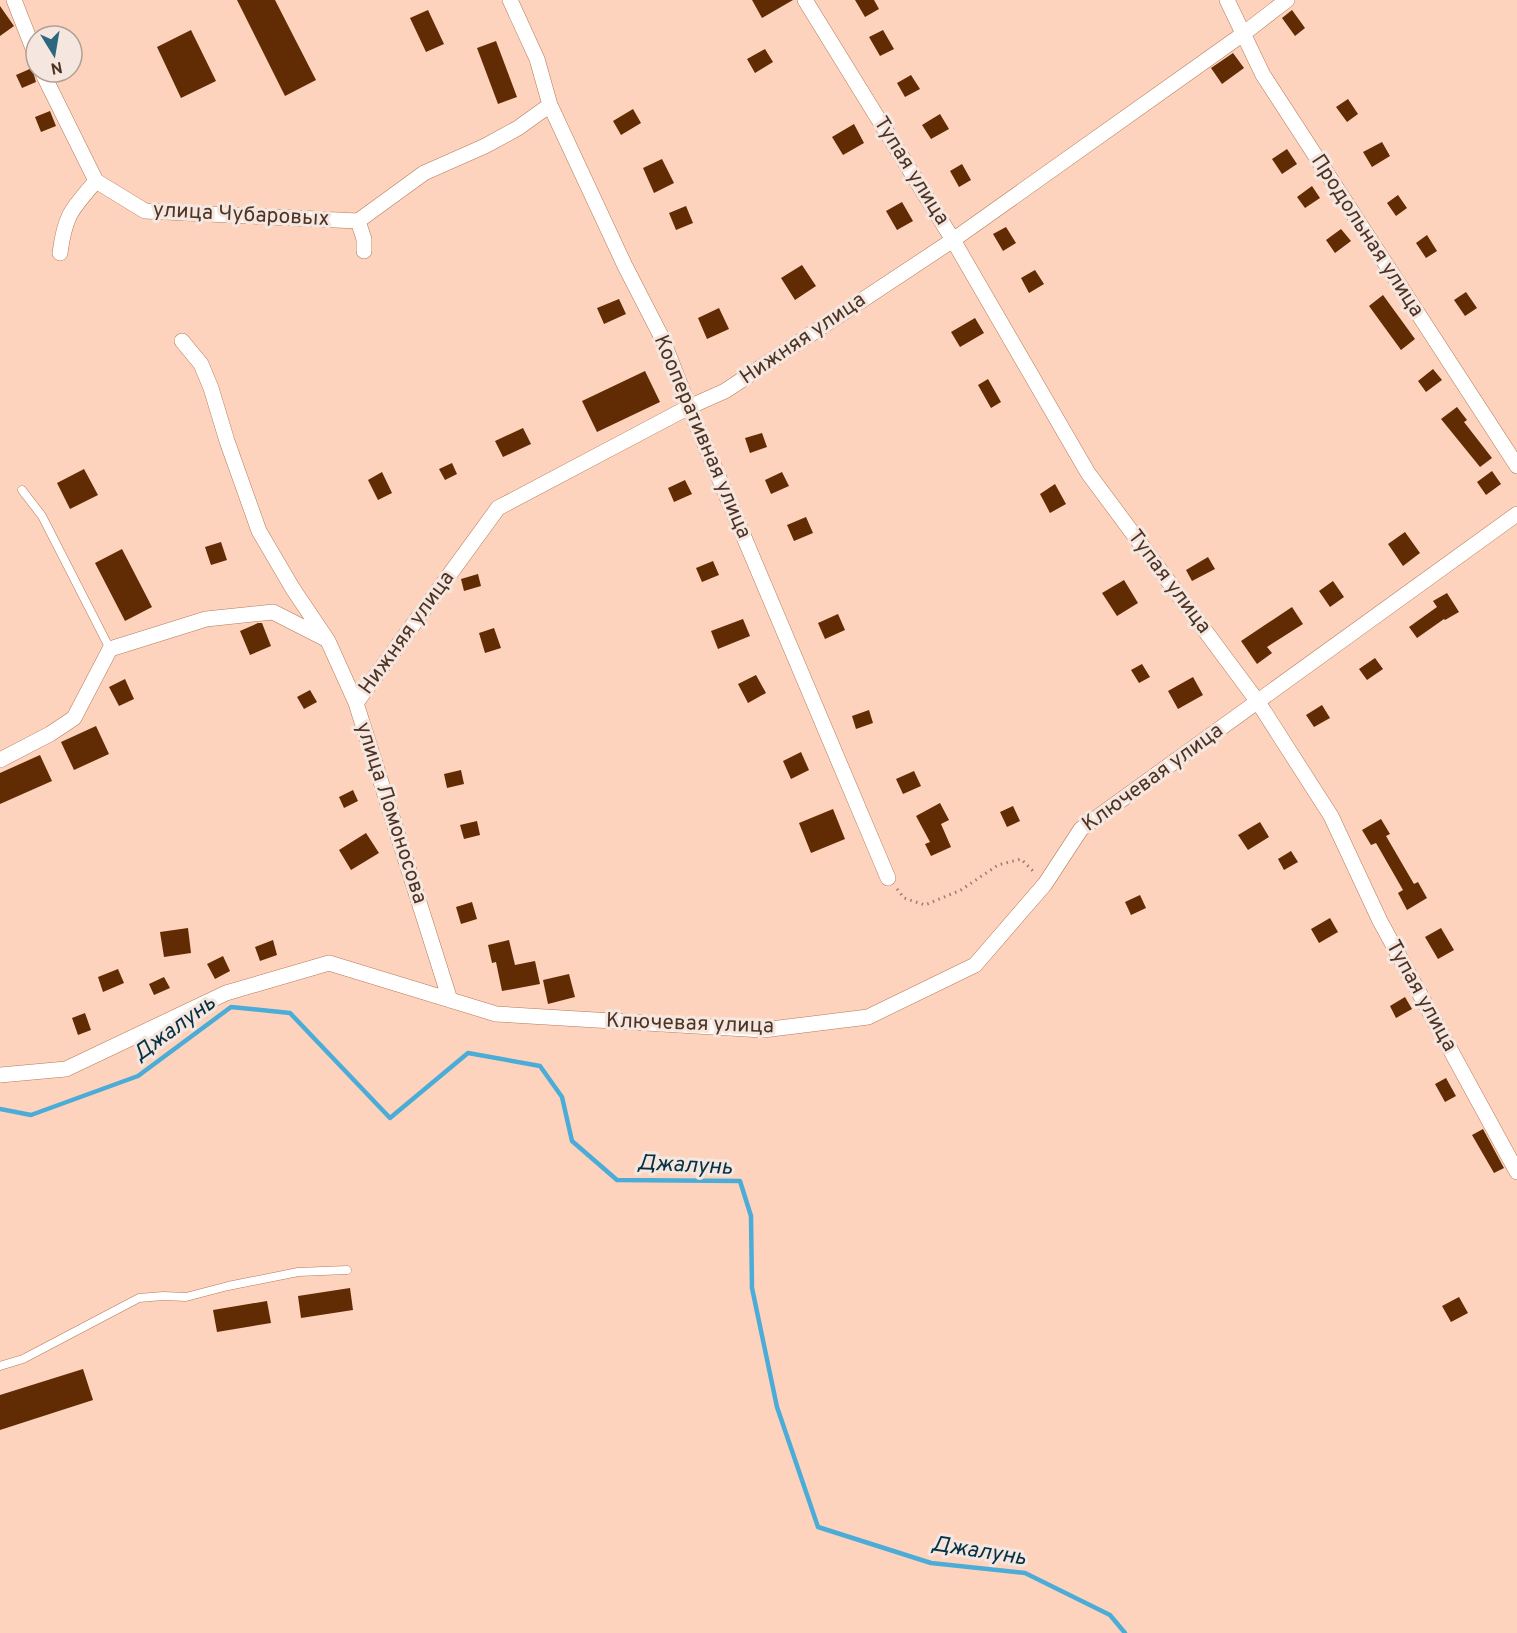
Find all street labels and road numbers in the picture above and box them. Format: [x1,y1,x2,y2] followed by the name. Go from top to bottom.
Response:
[867,112,955,230] street label: Тупая улица
[1304,150,1430,322] street label: Продольная улица
[152,197,330,233] street label: улица Чубаровых
[735,287,871,391] street label: Нижняя улица
[647,331,757,543] street label: Кооперативная улица
[1121,525,1217,639] street label: Тупая улица
[353,566,461,700] street label: Нижняя улица
[1077,718,1229,838] street label: Ключевая улица
[349,719,433,907] street label: улица Ломоносова
[1379,936,1463,1056] street label: Тупая улица
[606,1008,774,1040] street label: Ключевая улица

